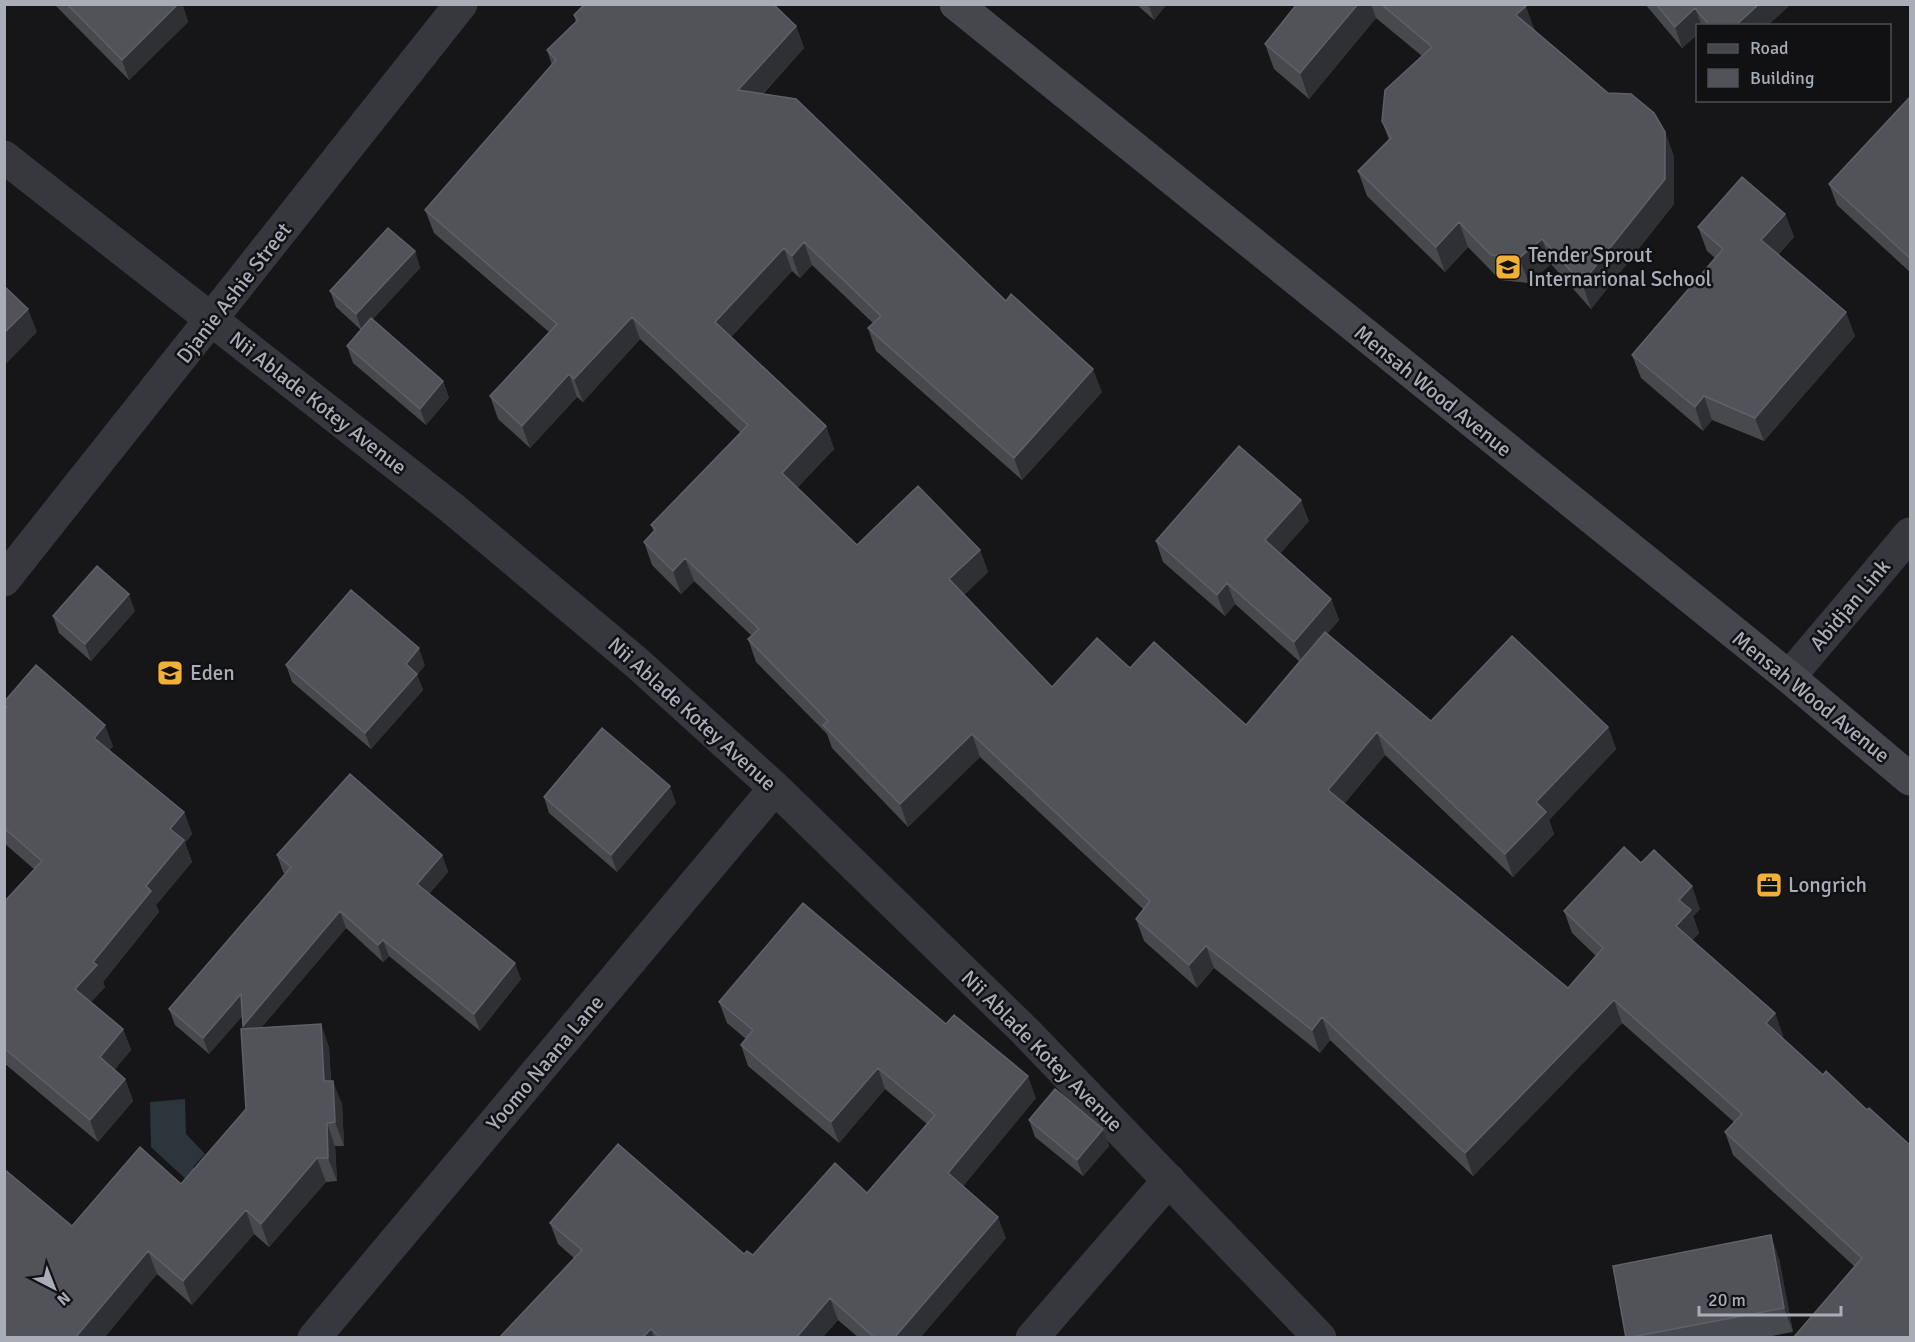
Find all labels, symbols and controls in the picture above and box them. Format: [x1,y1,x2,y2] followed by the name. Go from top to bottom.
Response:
[1696,24,1891,102] legend
[1750,37,1789,59] text: Road
[1750,67,1814,89] text: Building
[171,217,297,369] street label: Djanie Ashie Street
[1528,242,1712,292] place label: Tender Sprout Internarional School
[1493,252,1523,282] school or university icon: Tender Sprout Internarional School
[1349,319,1517,463] street label: Mensah Wood Avenue
[224,326,412,480] street label: Nii Ablade Kotey Avenue
[1804,554,1896,656] street label: Abidjan Link
[1727,625,1895,769] street label: Mensah Wood Avenue
[602,632,782,796] street label: Nii Ablade Kotey Avenue
[155,658,185,688] school or university icon: Eden
[190,660,235,686] place label: Eden
[1754,870,1784,900] office icon: Longrich
[1788,872,1867,898] place label: Longrich
[956,965,1128,1137] street label: Nii Ablade Kotey Avenue
[481,990,609,1136] street label: Yoomo Naana Lane
[24,1258,84,1318] north arrow
[1699,1279,1842,1317] scale bar
[53,1287,74,1310] text: N
[1708,1289,1746,1311] text: 20 m

